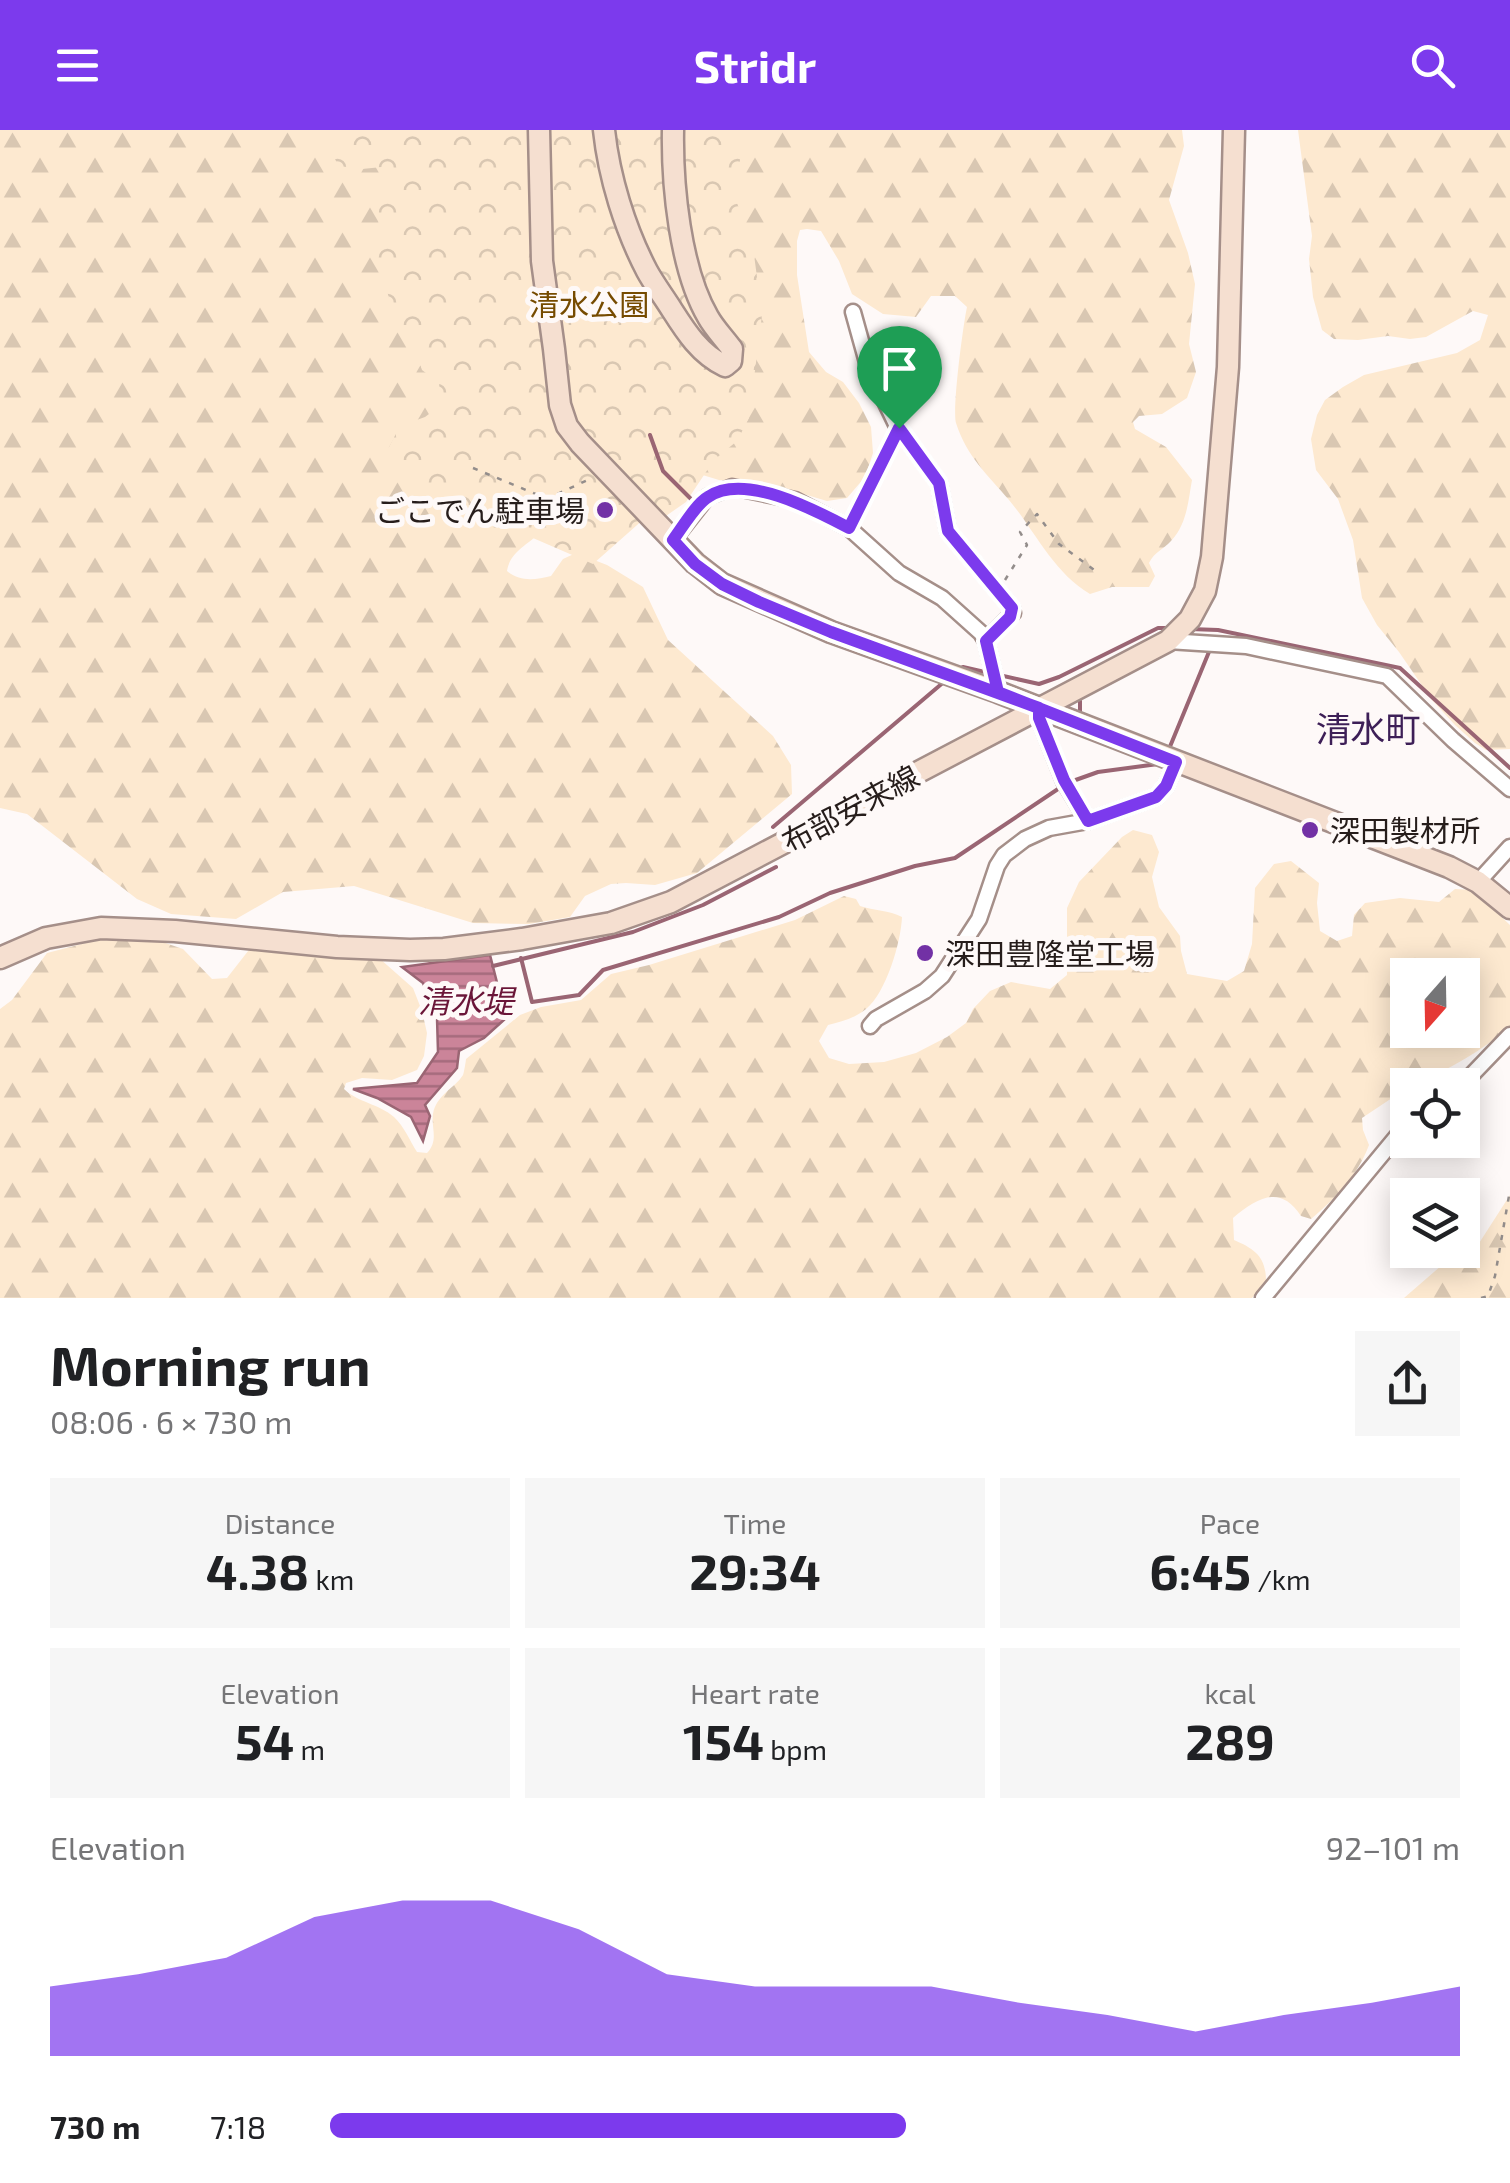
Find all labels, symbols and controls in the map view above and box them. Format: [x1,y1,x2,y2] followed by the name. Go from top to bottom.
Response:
[50,38,105,93] icon: menu
[694,38,816,92] text: Stridr
[1405,38,1460,93] icon: search
[529,286,649,322] park label: 清水公園
[857,326,942,429] pin
[872,341,927,396] icon: arrive
[375,492,585,528] place label: ごこでん駐車場
[594,499,616,521] marker: ごこでん駐車場
[1315,707,1421,749] district label: 清水町
[775,757,925,859] street label: 布部安来線
[1330,812,1480,848] place label: 深田製材所
[1299,819,1321,841] marker: 深田製材所
[945,935,1155,971] place label: 深田豊隆堂工場
[914,942,936,964] marker: 深田豊隆堂工場
[1390,958,1480,1048] north arrow
[1390,958,1480,1268] map controls
[418,981,517,1019] water label: 清水堤
[1390,1068,1480,1158] button: locate
[1390,1178,1480,1268] button: layers
[50,1331,371,1397] text: Morning run
[1355,1331,1460,1436] button: share
[50,1402,292,1440] text: 08:06 · 6 × 730 m
[225,1506,335,1540] text: Distance
[724,1506,786,1540] text: Time
[1200,1506,1260,1540] text: Pace
[206,1540,309,1600] text: 4.38
[689,1540,821,1600] text: 29:34
[1149,1540,1251,1600] text: 6:45
[309,1562,354,1596] text: km
[1251,1562,1311,1596] text: /km
[221,1676,339,1710] text: Elevation
[690,1676,820,1710] text: Heart rate
[1204,1676,1256,1710] text: kcal
[235,1710,294,1770] text: 54
[683,1710,764,1770] text: 154
[1185,1710,1275,1770] text: 289
[294,1732,325,1766] text: m
[764,1732,827,1766] text: bpm
[50,1828,186,1866] text: Elevation
[1326,1828,1460,1866] text: 92–101 m
[50,2107,140,2145] text: 730 m
[210,2107,266,2145] text: 7:18

